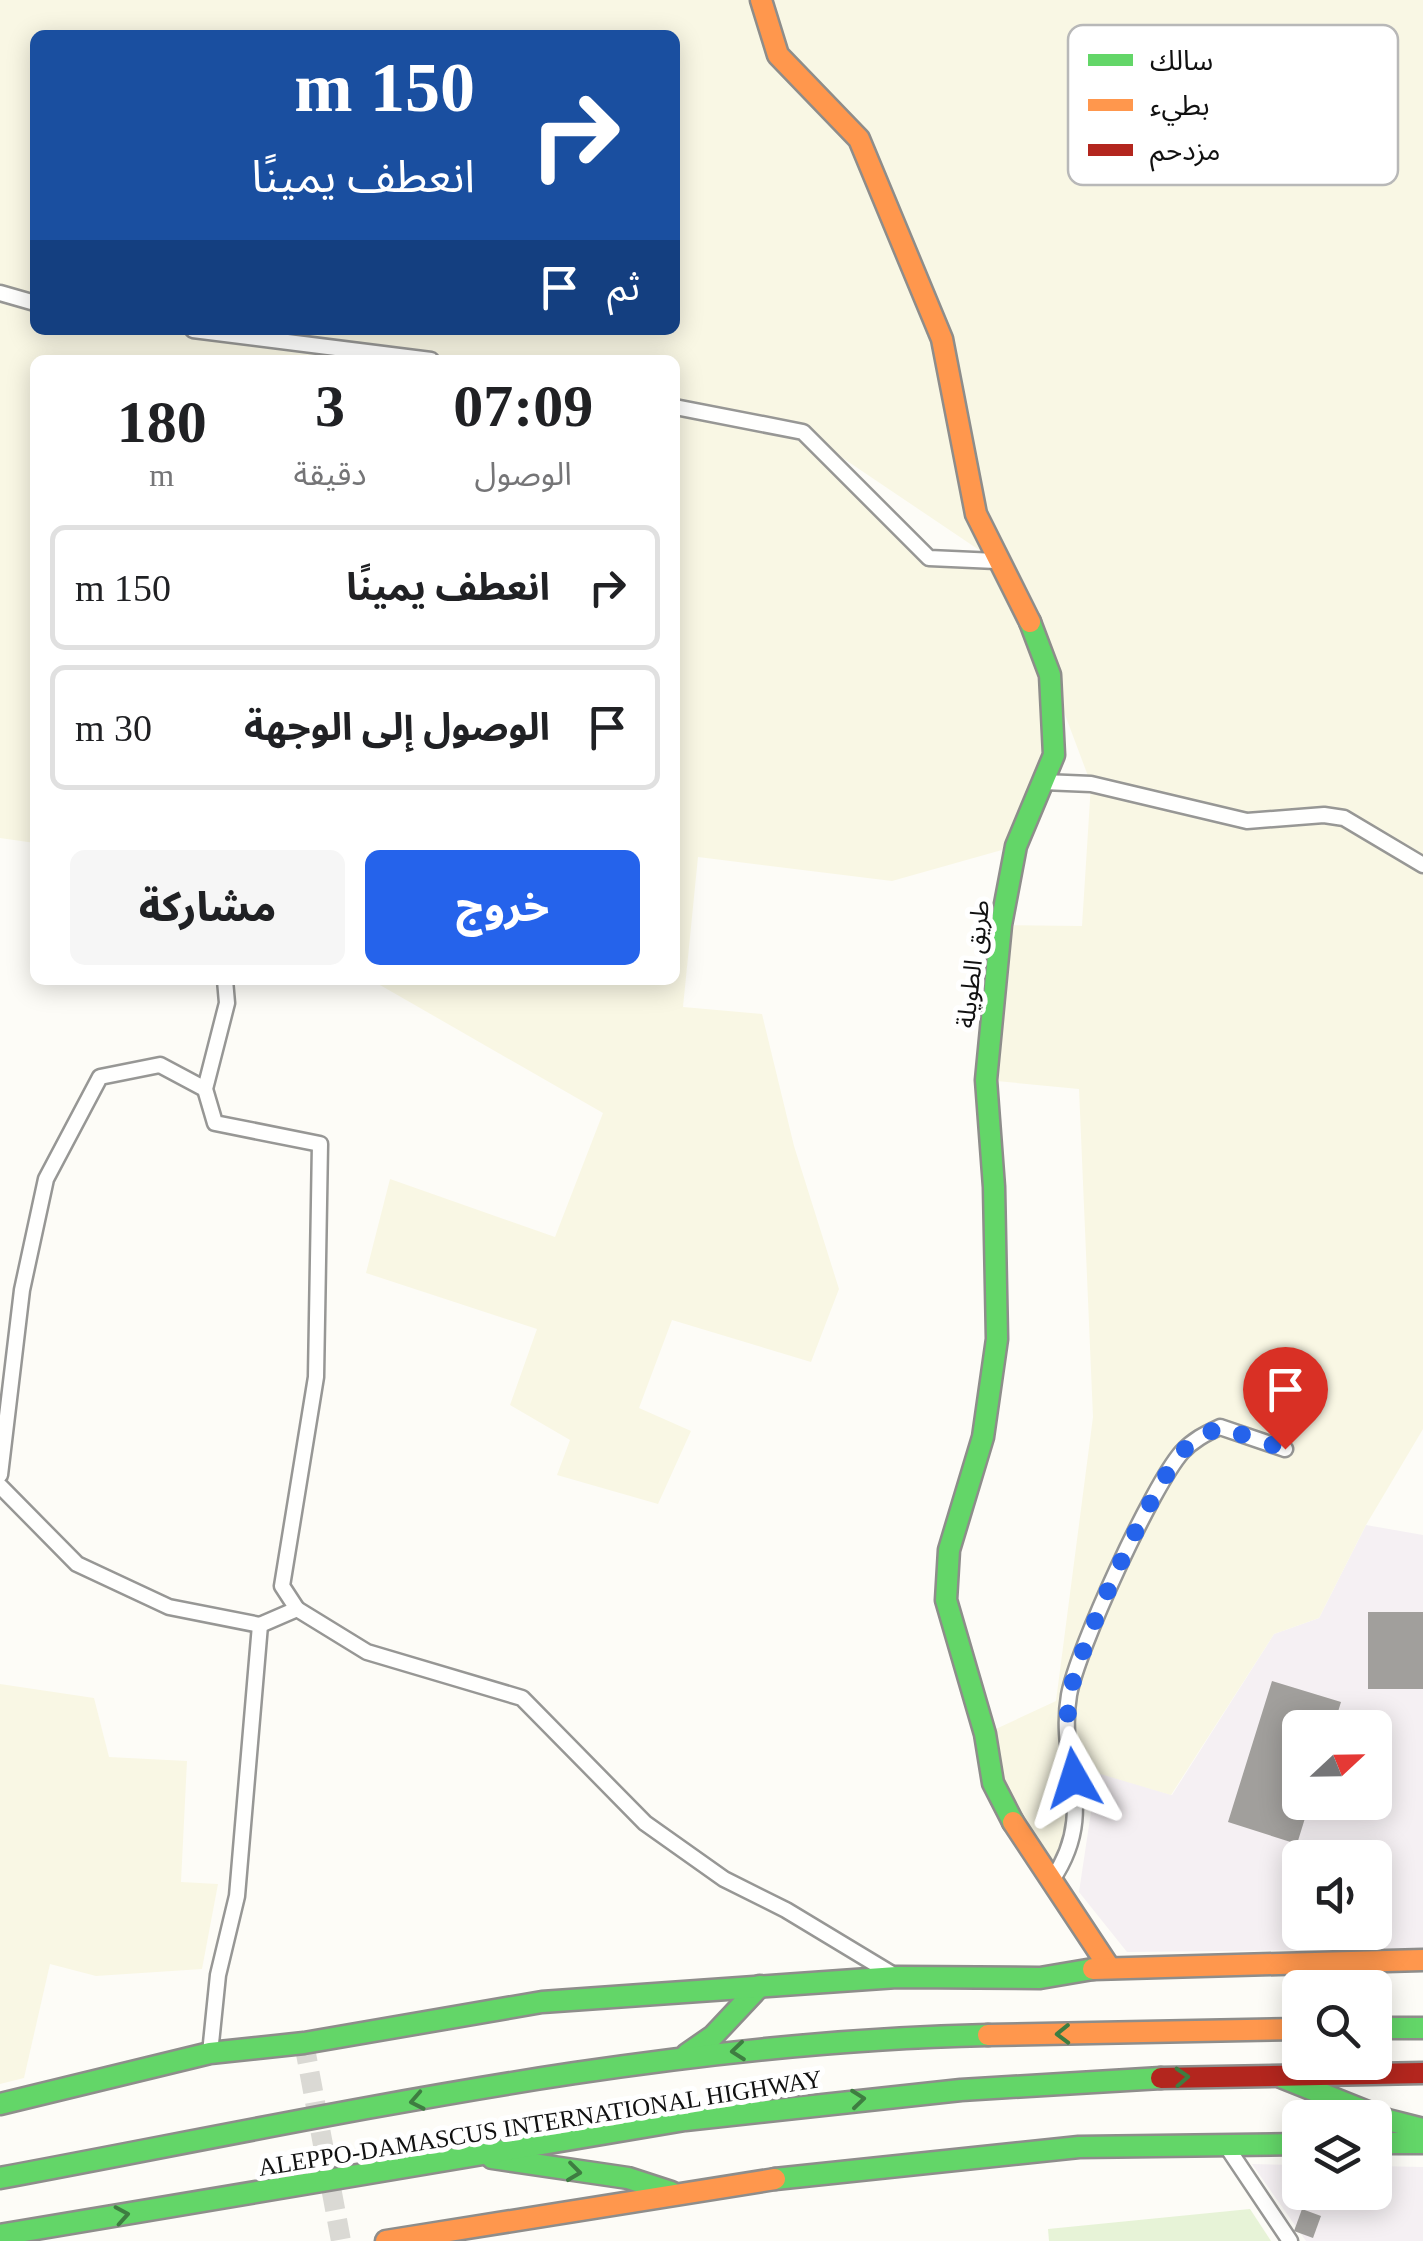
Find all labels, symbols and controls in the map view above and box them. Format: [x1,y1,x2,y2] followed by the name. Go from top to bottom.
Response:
[1068,25,1398,185] legend
[1150,45,1213,76] text: سالك
[294,49,475,126] text: 150 m
[510,70,640,200] icon: right
[1150,90,1210,126] text: بطيء
[1150,135,1221,172] text: مزدحم
[251,152,475,202] text: انعطف يمينًا
[532,260,587,315] icon: arrive
[607,266,640,308] text: ثم
[315,373,345,439] text: 3
[453,373,593,439] text: 07:09
[117,389,207,455] text: 180
[294,456,366,492] text: دقيقة
[475,456,572,492] text: الوصول
[149,457,174,493] text: m
[580,560,635,615] icon: right
[346,566,550,608] text: انعطف يمينًا
[75,567,171,609] text: 150 m
[580,700,635,755] icon: arrive
[244,706,550,748] text: الوصول إلى الوجهة
[75,707,152,749] text: 30 m
[70,850,345,965] button: مشاركة
[365,850,640,965] button: خروج
[952,898,996,1030] street label: طريق الطويلة
[1243,1347,1328,1450] pin
[1258,1362,1313,1417] icon: arrive
[1282,1710,1392,1820] north arrow
[1282,1710,1392,2210] map controls
[1022,1726,1126,1830] position arrow
[1282,1840,1392,1950] button: sound
[1282,1970,1392,2080] button: search
[1054,2023,1070,2045] one-way arrow
[730,2040,746,2061] one-way arrow
[256,2065,824,2181] street label: ALEPPO-DAMASCUS INTERNATIONAL HIGHWAY
[1175,2067,1191,2088] one-way arrow
[851,2089,867,2110] one-way arrow
[409,2090,425,2111] one-way arrow
[1282,2100,1392,2210] button: layers
[566,2161,582,2182] one-way arrow
[114,2205,131,2226] one-way arrow

